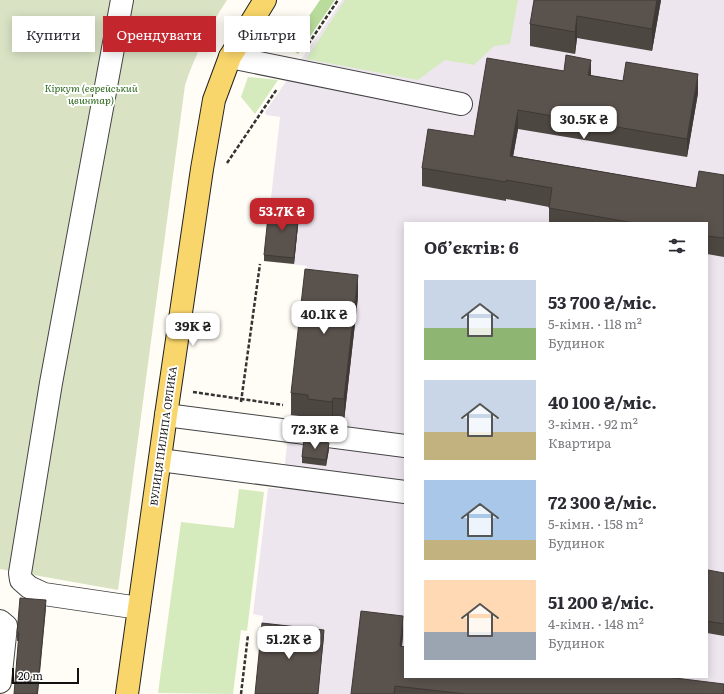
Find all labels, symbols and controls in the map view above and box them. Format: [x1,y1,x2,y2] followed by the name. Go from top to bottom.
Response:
[12,16,95,52] chip: Купити
[103,16,216,52] chip: Орендувати
[224,16,310,52] chip: Фільтри
[44,80,138,107] park label: Кіркут (єврейський цвинтар)
[547,106,621,140] pin: 30.5K ₴
[560,109,608,128] text: 30.5K ₴
[245,198,319,232] pin: 53.7K ₴
[259,201,305,220] text: 53.7K ₴
[424,234,519,259] text: Об’єктів: 6
[666,235,688,257] icon: filters
[548,289,657,314] text: 53 700 ₴/міс.
[456,296,504,344] icon: home
[287,301,361,335] pin: 40.1K ₴
[300,304,348,323] text: 40.1K ₴
[165,313,221,347] pin: 39K ₴
[548,314,642,333] text: 5-кімн. · 118 m²
[175,316,211,335] text: 39K ₴
[548,333,604,352] text: Будинок
[145,365,180,507] street label: ВУЛИЦЯ ПИЛИПА ОРЛИКА
[548,389,657,414] text: 40 100 ₴/міс.
[456,396,504,444] icon: home
[548,414,638,433] text: 3-кімн. · 92 m²
[278,416,352,450] pin: 72.3K ₴
[291,419,339,438] text: 72.3K ₴
[548,433,611,452] text: Квартира
[548,489,657,514] text: 72 300 ₴/міс.
[456,496,504,544] icon: home
[548,514,643,533] text: 5-кімн. · 158 m²
[548,533,604,552] text: Будинок
[548,589,654,614] text: 51 200 ₴/міс.
[456,596,504,644] icon: home
[548,614,644,633] text: 4-кімн. · 148 m²
[252,626,326,660] pin: 51.2K ₴
[266,629,312,648] text: 51.2K ₴
[548,633,604,652] text: Будинок
[12,666,79,685] scale bar
[18,667,43,683] text: 20 m

